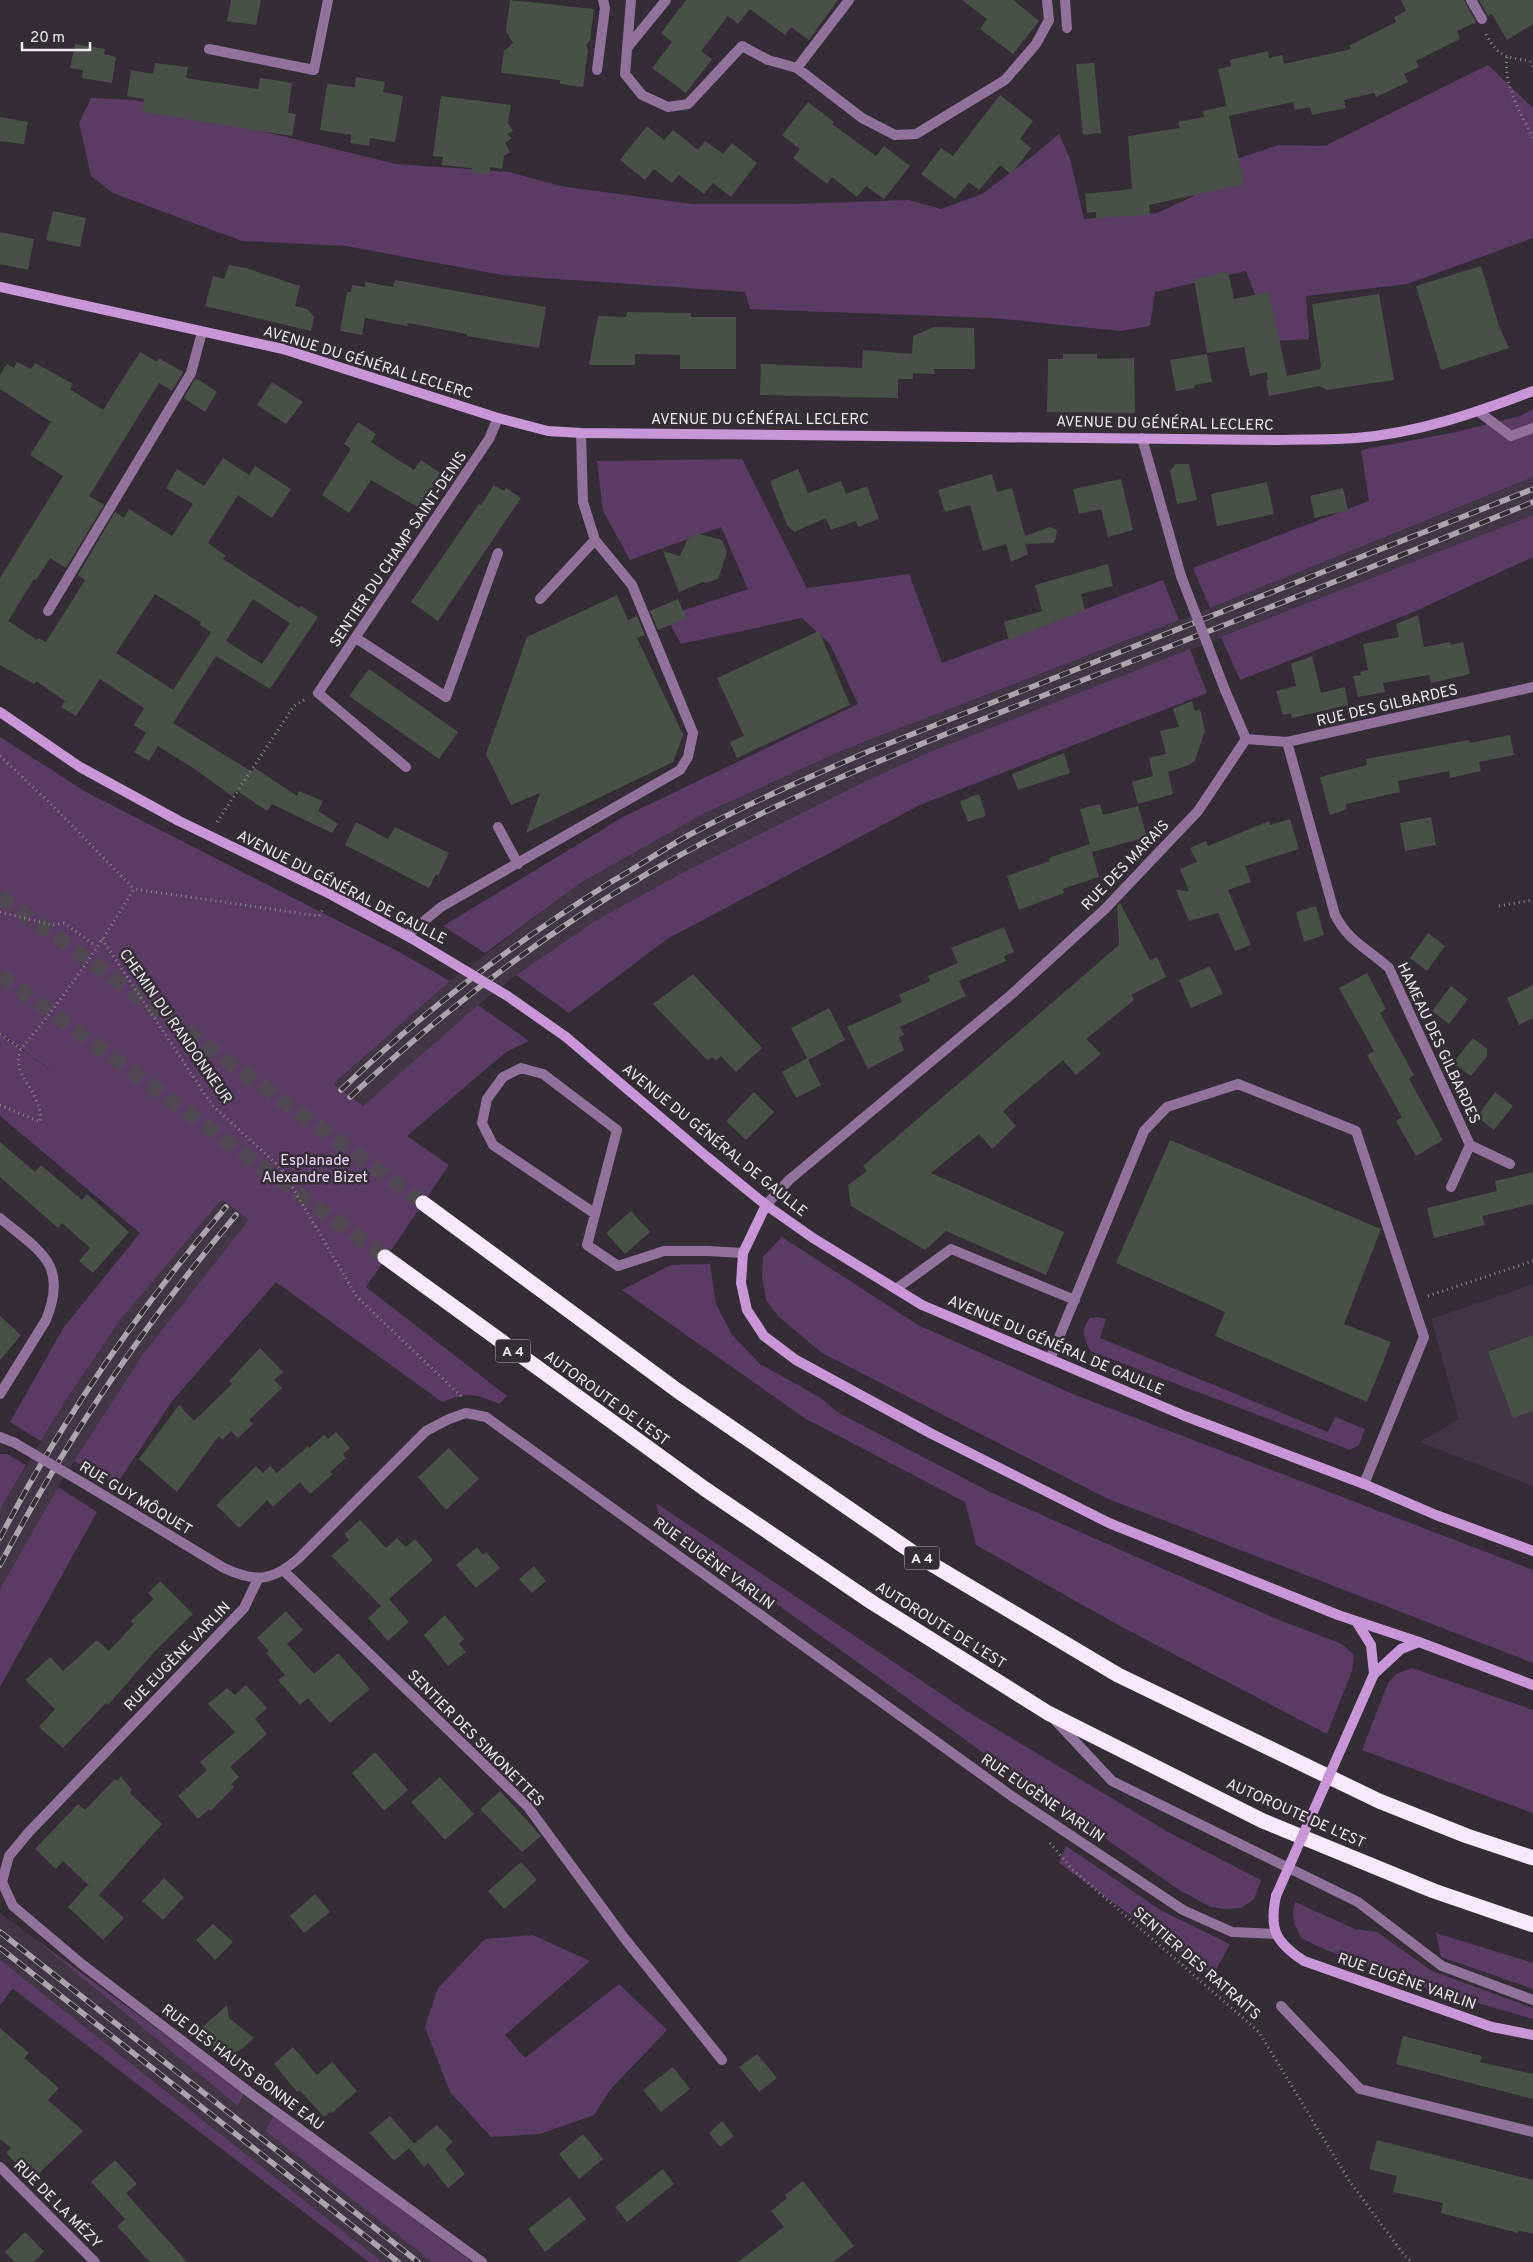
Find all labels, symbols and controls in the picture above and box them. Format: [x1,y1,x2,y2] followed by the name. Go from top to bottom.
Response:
[22,20,90,52] scale bar
[30,29,65,48] text: 20 m
[261,322,475,404] street label: AVENUE DU GÉNÉRAL LECLERC
[651,410,869,430] street label: AVENUE DU GÉNÉRAL LECLERC
[1056,412,1274,436] street label: AVENUE DU GÉNÉRAL LECLERC
[326,448,472,651] street label: SENTIER DU CHAMP SAINT-DENIS
[1315,681,1460,732] street label: RUE DES GILBARDES
[1078,817,1174,915] street label: RUE DES MARAIS
[233,826,450,950] street label: AVENUE DU GÉNÉRAL DE GAULLE
[114,946,236,1108] street label: CHEMIN DU RANDONNEUR
[1392,960,1483,1128] street label: HAMEAU DES GILBARDES
[618,1060,811,1222] street label: AVENUE DU GÉNÉRAL DE GAULLE
[262,1152,368,1188] park label: Esplanade Alexandre Bizet
[945,1291,1167,1401] street label: AVENUE DU GÉNÉRAL DE GAULLE
[496,1340,530,1362] road number: A 4
[540,1347,673,1451] street label: AUTOROUTE DE L’EST
[76,1456,196,1540] street label: RUE GUY MÔQUET
[649,1513,778,1615] street label: RUE EUGÈNE VARLIN
[904,1546,940,1570] road number: A 4
[871,1578,1009,1674] street label: AUTOROUTE DE L’EST
[120,1598,235,1716] street label: RUE EUGÈNE VARLIN
[402,1667,547,1812] street label: SENTIER DES SIMONETTES
[977,1750,1108,1848] street label: RUE EUGÈNE VARLIN
[1223,1775,1368,1854] street label: AUTOROUTE DE L’EST
[1128,1903,1264,2025] street label: SENTIER DES RATRAITS
[1335,1949,1479,2015] street label: RUE EUGÈNE VARLIN
[157,2001,327,2136] street label: RUE DES HAUTS BONNE EAU
[9,2156,106,2254] street label: RUE DE LA MÉZY

